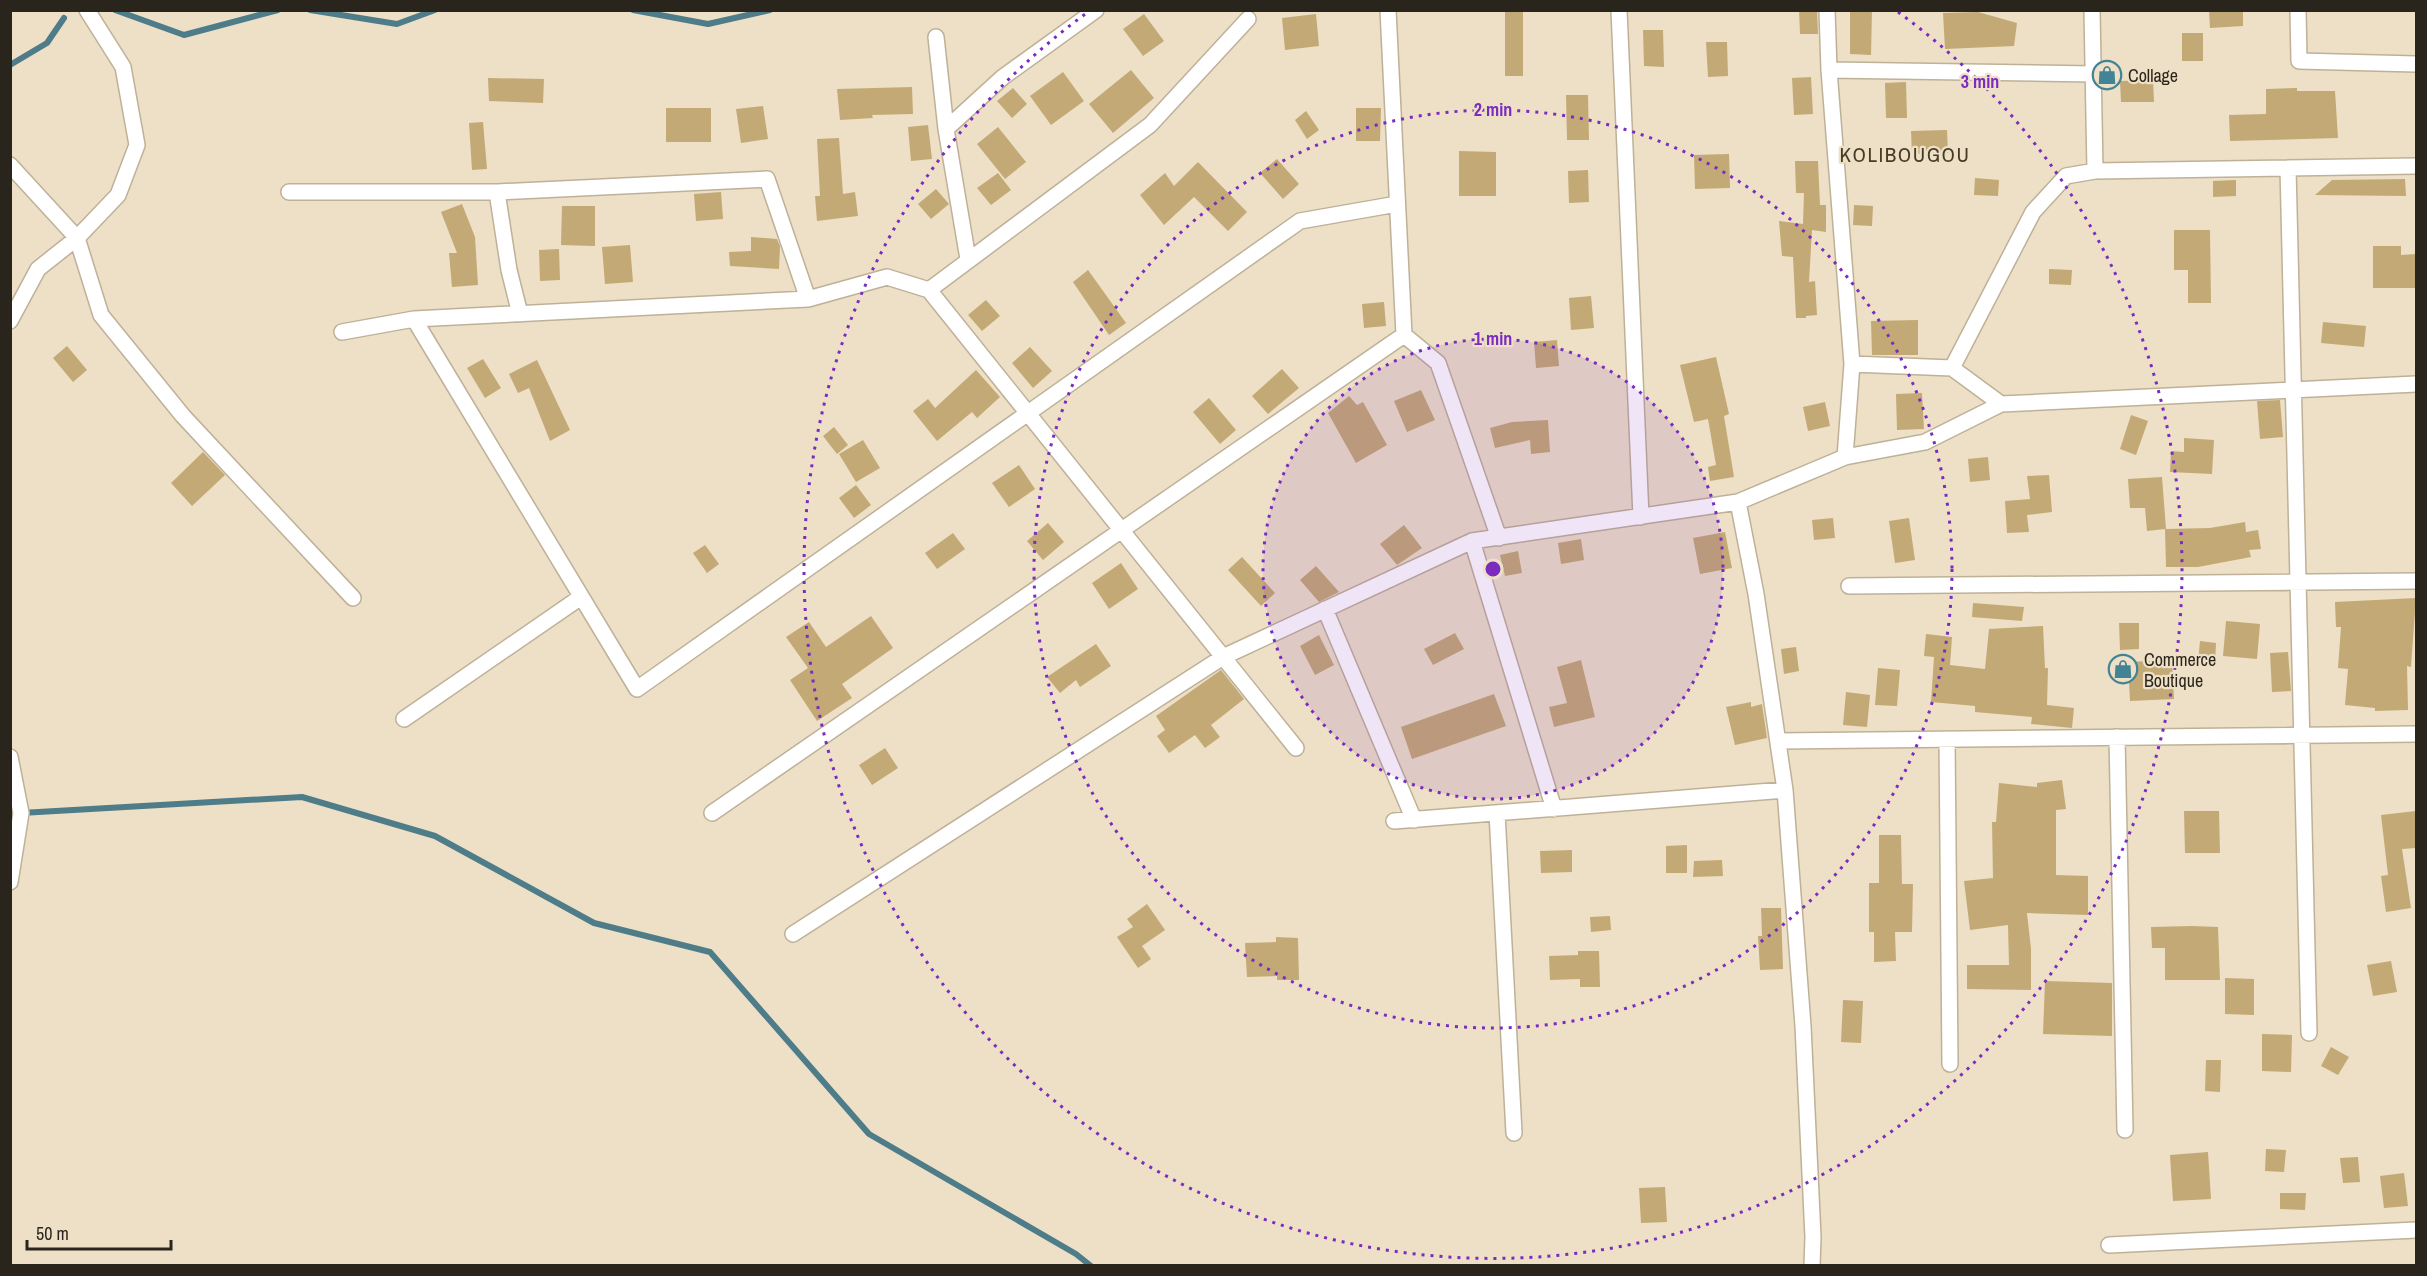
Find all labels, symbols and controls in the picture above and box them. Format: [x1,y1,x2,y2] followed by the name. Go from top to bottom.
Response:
[2091,59,2123,91] shop icon: Collage
[2128,63,2178,88] place label: Collage
[1961,69,1999,94] text: 3 min
[1474,97,1512,122] text: 2 min
[1840,140,1970,169] district label: KOLIBOUGOU
[1474,326,1512,351] text: 1 min
[1483,559,1503,579] centre of rings
[2144,647,2216,693] place label: Commerce Boutique
[2107,653,2139,685] shop icon: Commerce Boutique
[27,1213,171,1251] scale bar
[36,1221,69,1246] text: 50 m

